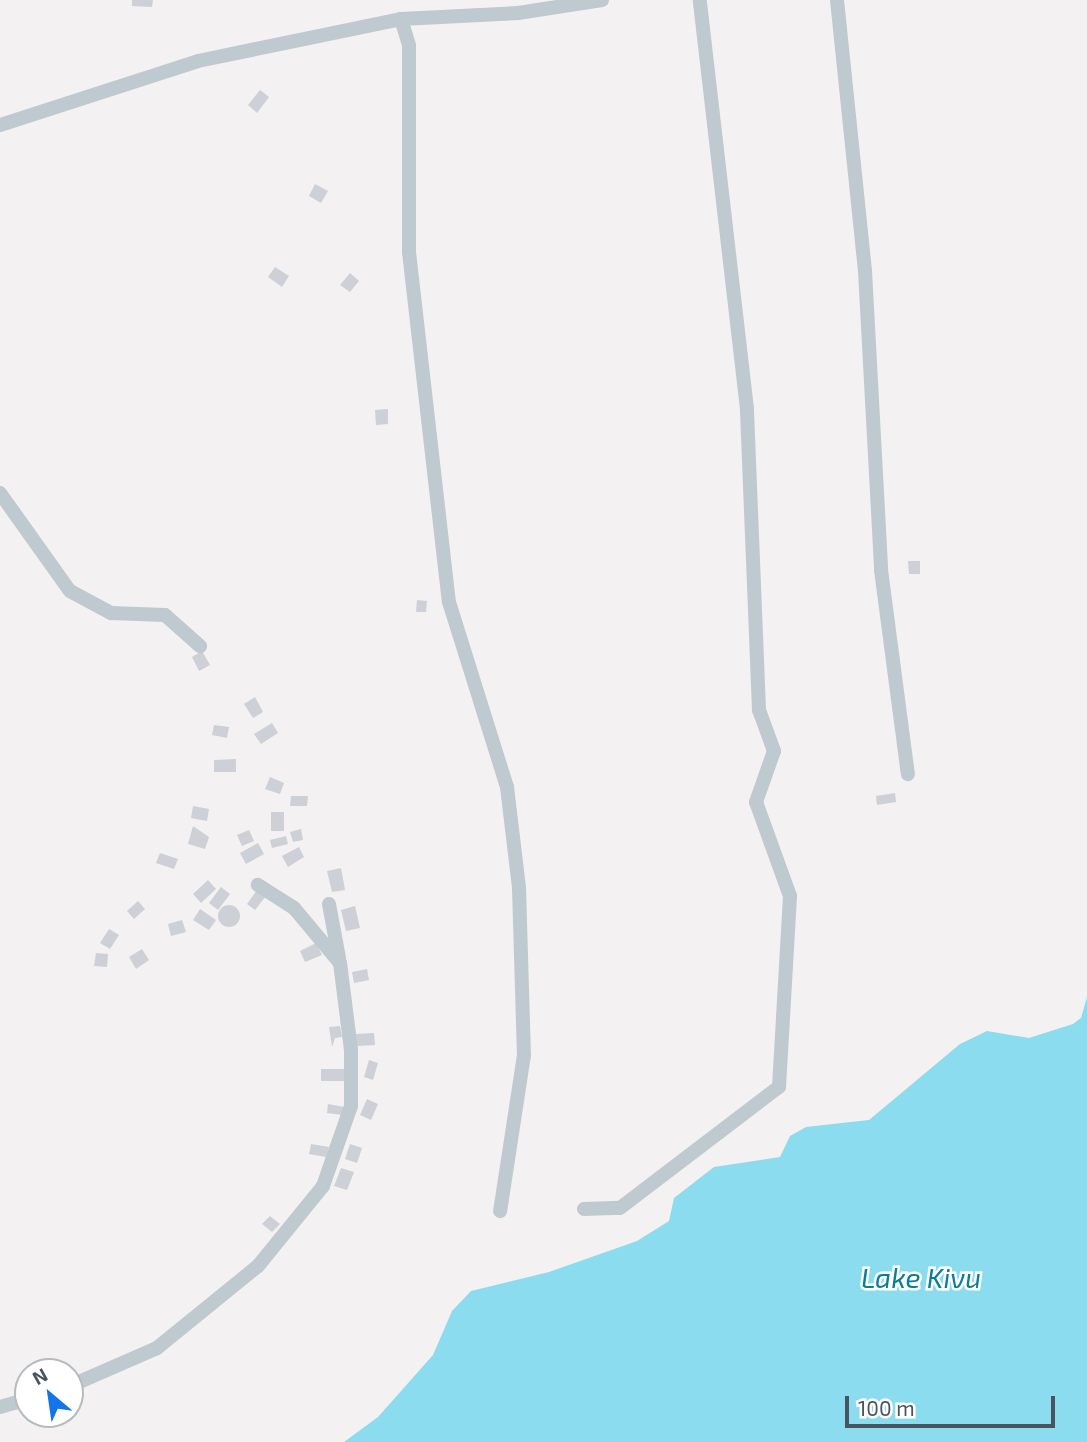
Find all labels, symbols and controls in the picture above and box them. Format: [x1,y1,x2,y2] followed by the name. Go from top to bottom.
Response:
[861,1260,981,1294] water label: Lake Kivu
[14,1358,84,1428] north arrow
[28,1363,51,1389] text: N
[849,1382,1059,1426] scale bar
[858,1395,915,1420] text: 100 m

